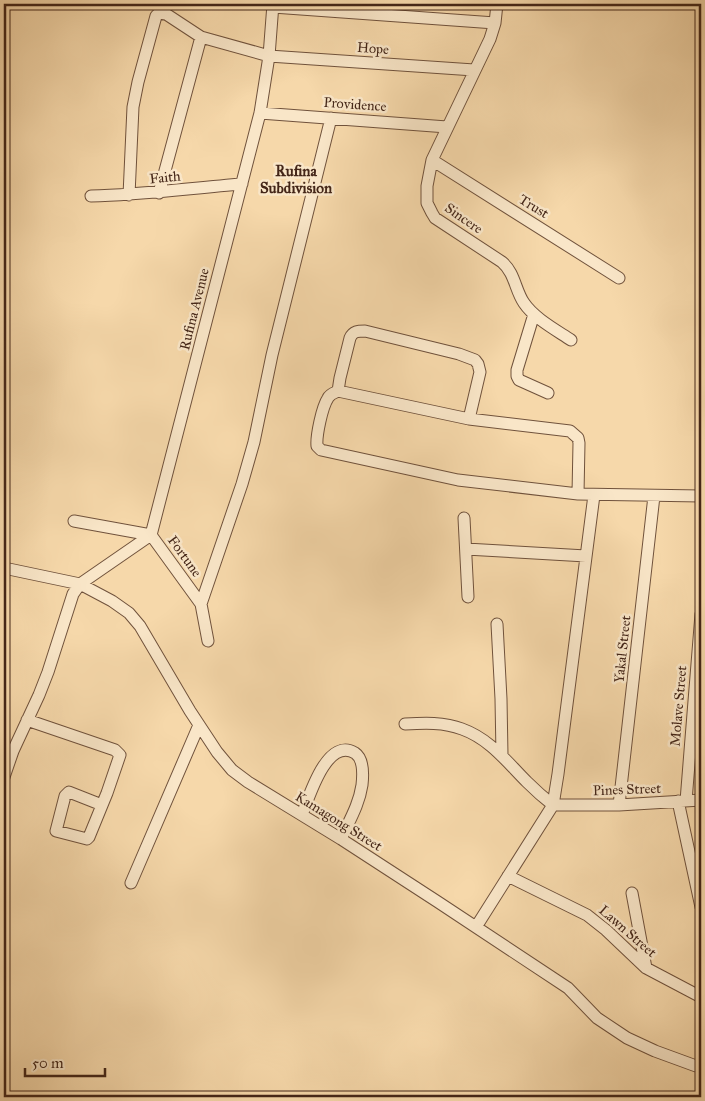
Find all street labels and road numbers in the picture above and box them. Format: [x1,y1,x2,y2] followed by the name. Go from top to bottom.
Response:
[356,39,390,58] street label: Hope
[323,94,387,115] street label: Providence
[149,167,182,188] street label: Faith
[516,191,552,222] street label: Trust
[442,199,486,238] street label: Sincere
[176,266,213,352] street label: Rufina Avenue
[164,532,205,580] street label: Fortune
[610,614,635,684] street label: Yakal Street
[666,665,691,747] street label: Molave Street
[593,780,661,799] street label: Pines Street
[292,788,385,855] street label: Kamagong Street
[595,902,660,961] street label: Lawn Street

